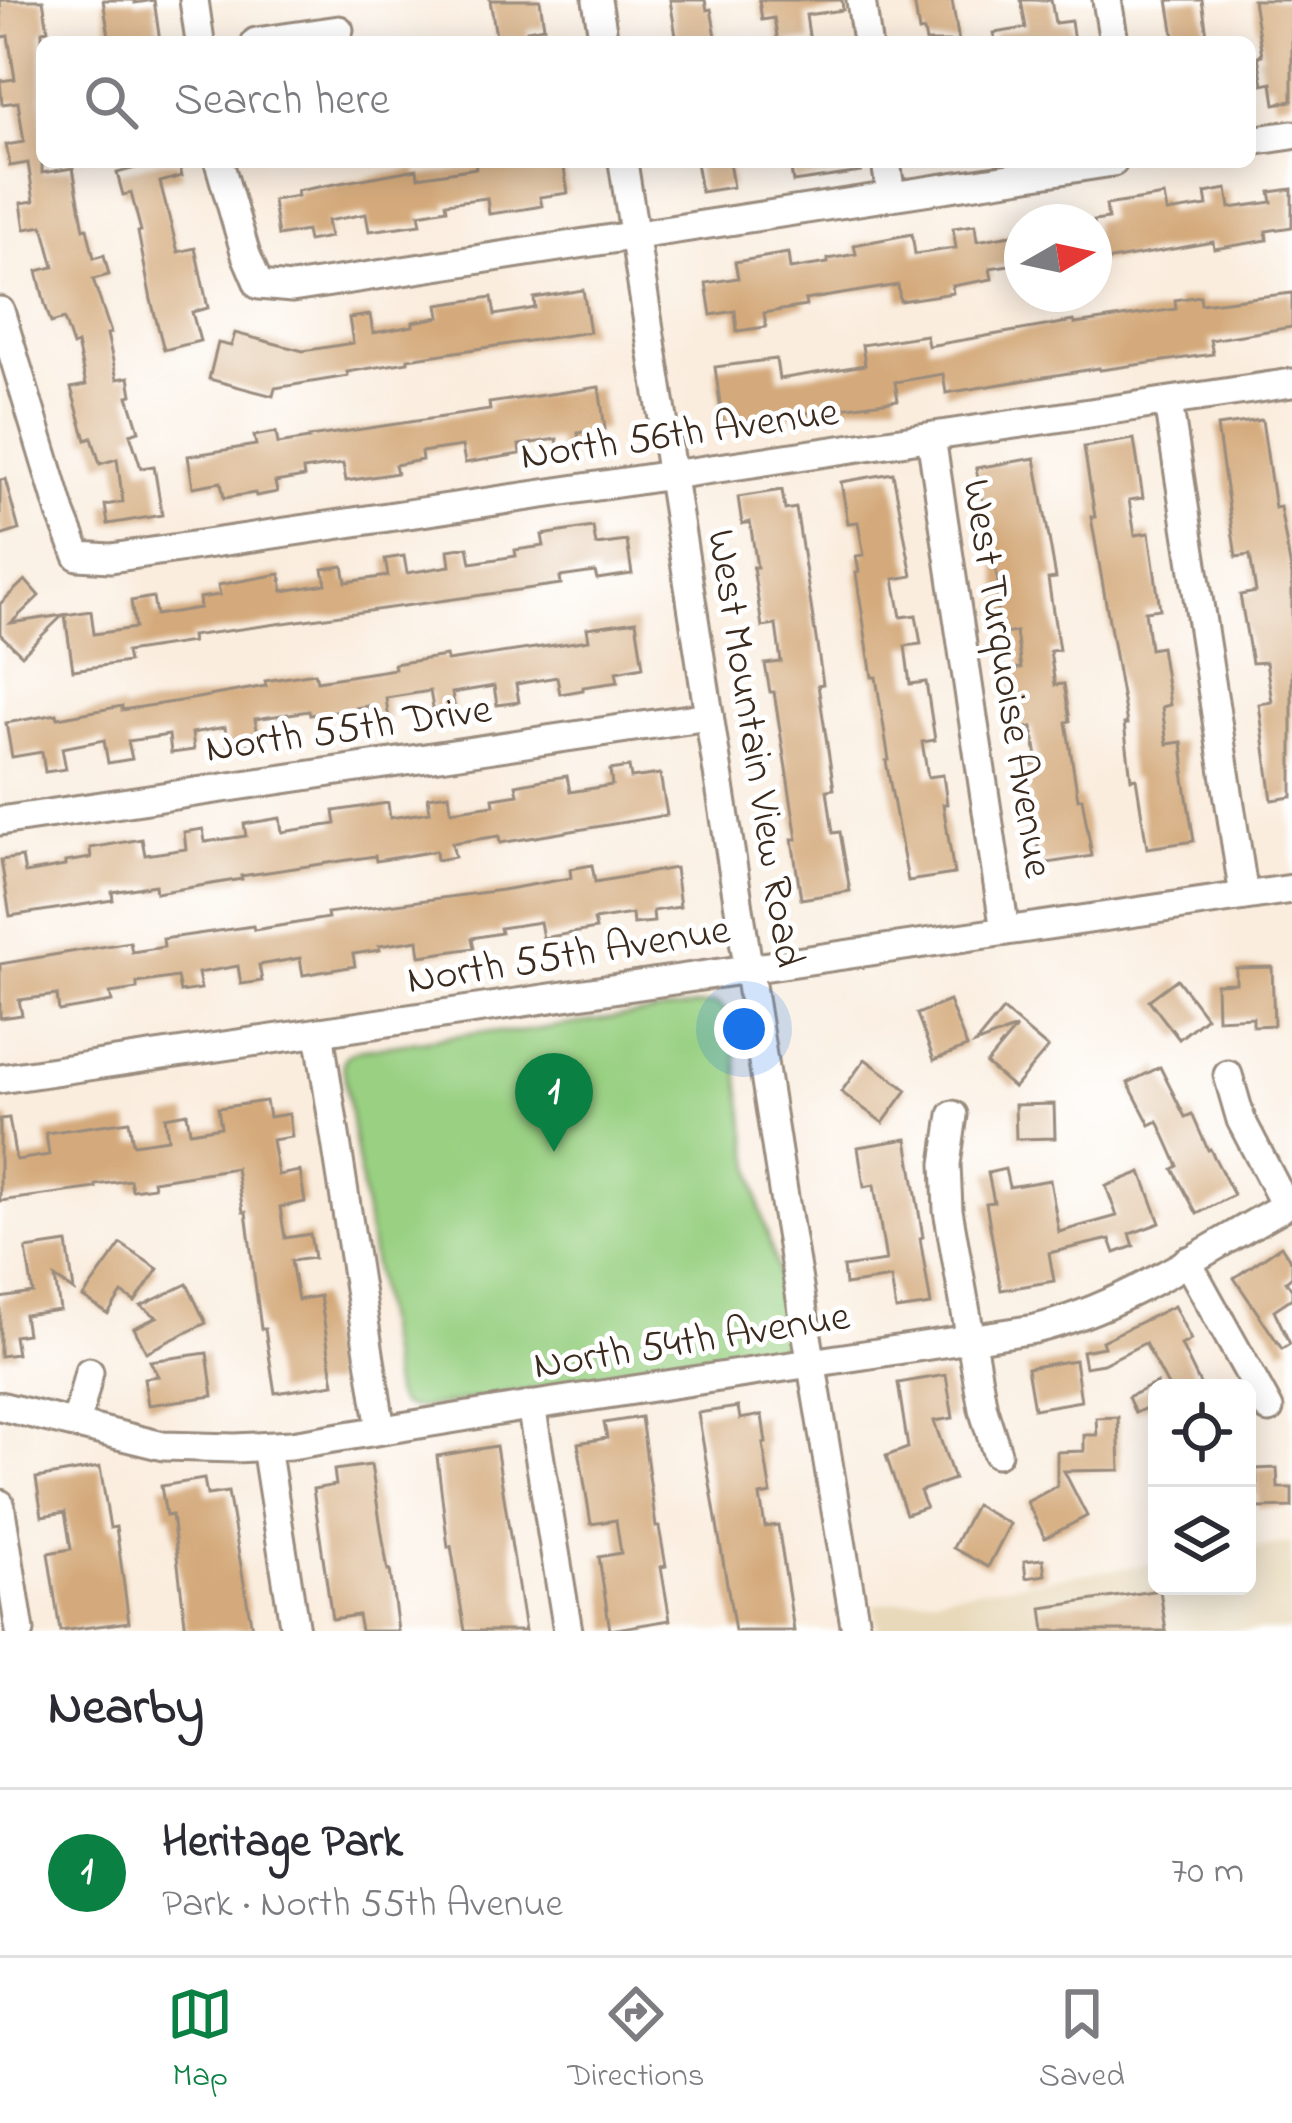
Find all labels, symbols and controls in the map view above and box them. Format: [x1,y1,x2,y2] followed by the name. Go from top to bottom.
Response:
[36,36,1256,168] search box
[78,69,144,135] icon: search
[174,69,390,135] text: Search here
[1004,204,1112,312] north arrow
[517,383,843,488] street label: North 56th Avenue
[944,475,1067,883] street label: West Turquoise Avenue
[689,525,818,972] street label: West Mountain View Road
[202,680,496,781] street label: North 55th Drive
[403,901,735,1012] street label: North 55th Avenue
[714,999,774,1059] your location
[515,1053,593,1152] pin: 1
[529,1287,854,1398] street label: North 54th Avenue
[1148,1379,1256,1595] map controls
[1148,1379,1256,1487] button: locate
[1148,1487,1256,1595] button: layers
[48,1672,204,1747] text: Nearby
[162,1811,403,1877] text: Heritage Park
[81,1844,93,1901] text: 1
[1171,1844,1244,1901] text: 70 m
[162,1877,563,1934] text: Park · North 55th Avenue
[167,1981,233,2101] tab: Map
[567,1981,704,2101] tab: Directions
[1039,1981,1125,2101] tab: Saved

